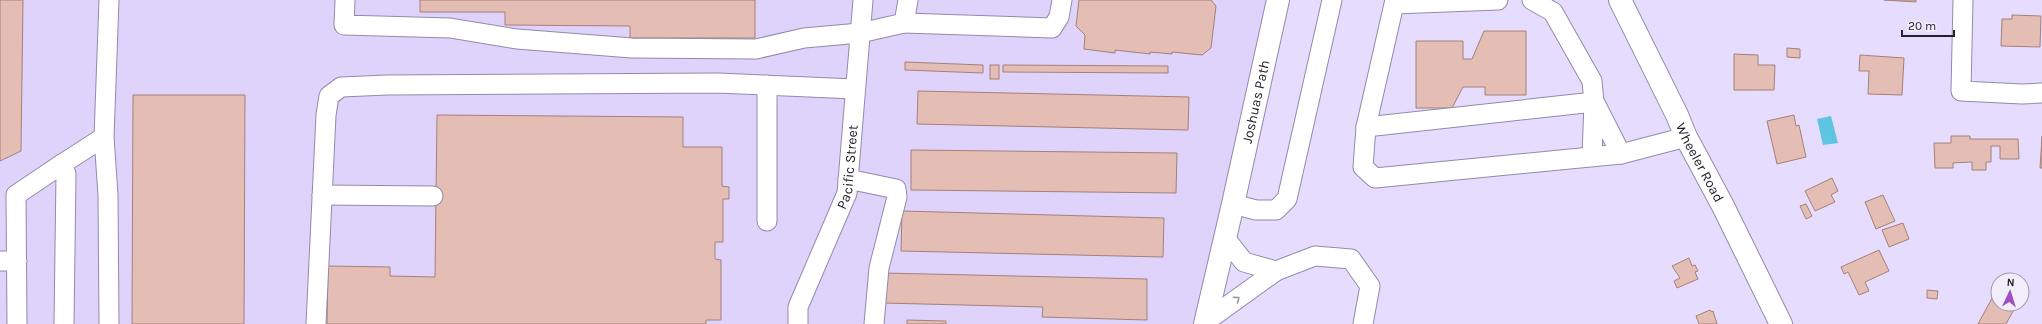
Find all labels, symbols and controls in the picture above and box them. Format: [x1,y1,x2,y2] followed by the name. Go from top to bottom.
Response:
[1902,12,1954,38] scale bar
[1908,19,1936,33] text: 20 m
[1238,58,1273,145] street label: Joshuas Path
[1673,120,1728,205] street label: Wheeler Road
[833,124,861,212] street label: Pacific Street
[1990,272,2030,312] north arrow
[2006,276,2015,289] text: N
[1232,297,1239,304] one-way arrow

